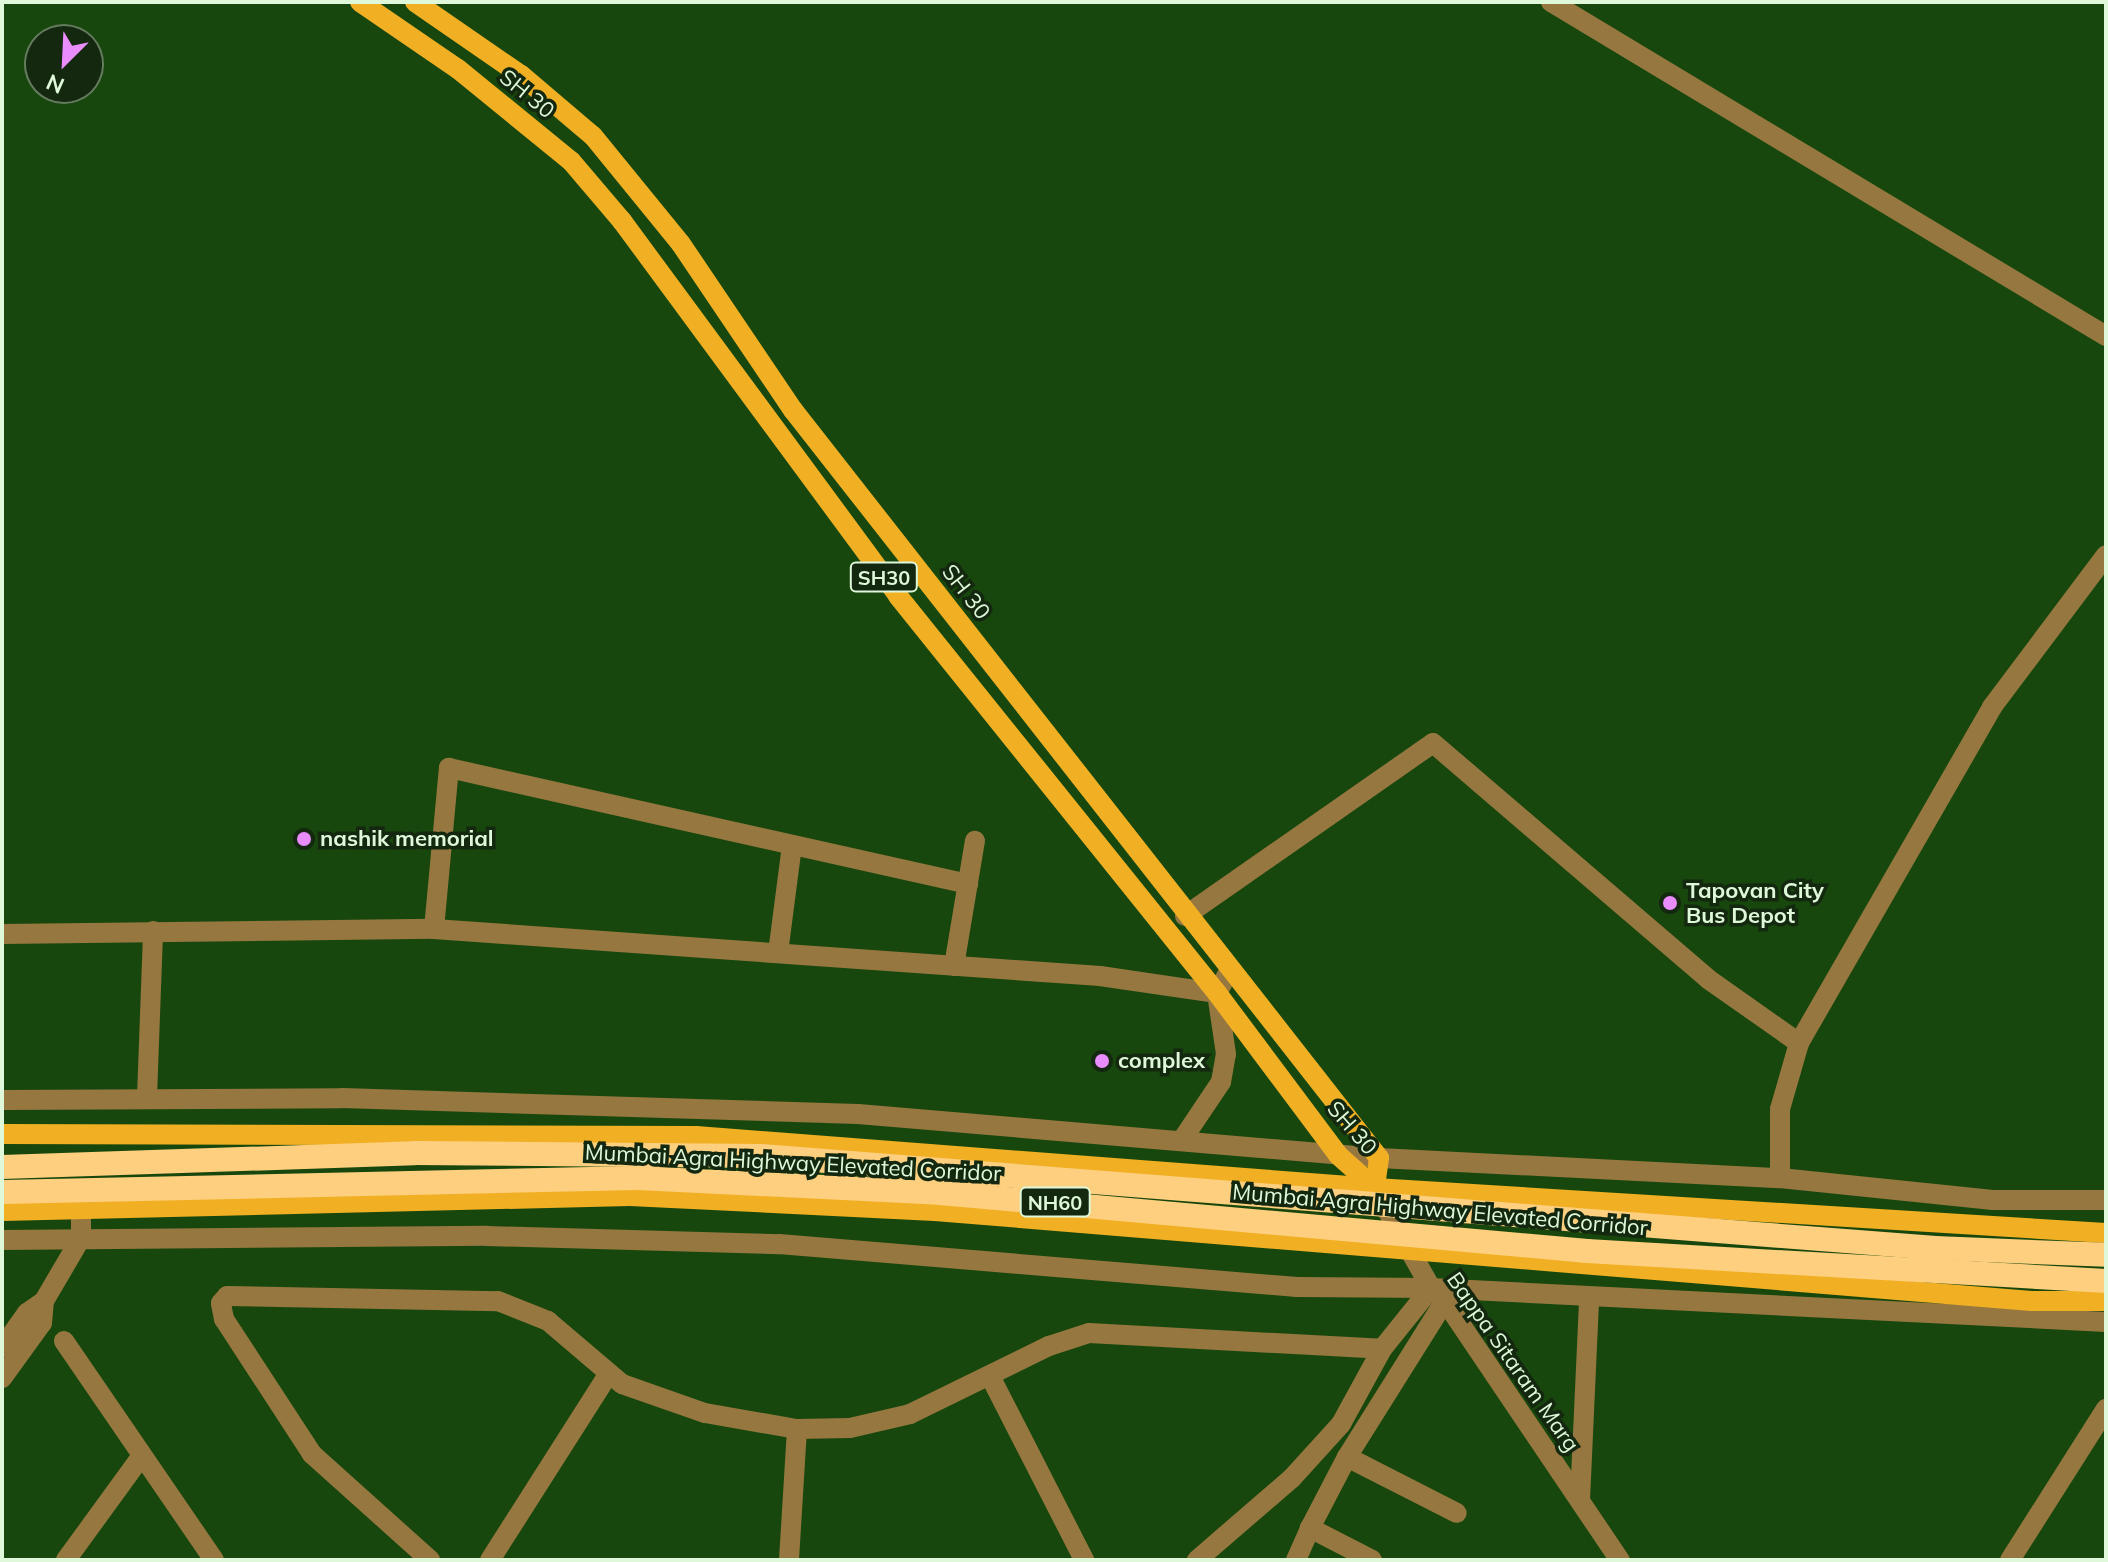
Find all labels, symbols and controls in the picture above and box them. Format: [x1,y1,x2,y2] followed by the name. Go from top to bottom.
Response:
[24,24,104,104] north arrow
[494,64,560,124] street label: SH 30
[42,68,68,100] text: N
[936,559,996,625] street label: SH 30
[848,561,920,593] road number: SH30
[320,826,494,852] place label: nashik memorial
[295,830,313,848] marker: nashik memorial
[1686,877,1824,928] place label: Tapovan City Bus Depot
[1661,894,1679,912] marker: Tapovan City Bus Depot
[1118,1048,1205,1074] place label: complex
[1093,1052,1111,1070] marker: complex
[1321,1096,1383,1160] street label: SH 30
[584,1139,1002,1187] street label: Mumbai Agra Highway Elevated Corridor
[1231,1179,1649,1241] street label: Mumbai Agra Highway Elevated Corridor
[1019,1186,1091,1218] road number: NH60
[1441,1267,1585,1457] street label: Bappa Sitaram Marg

